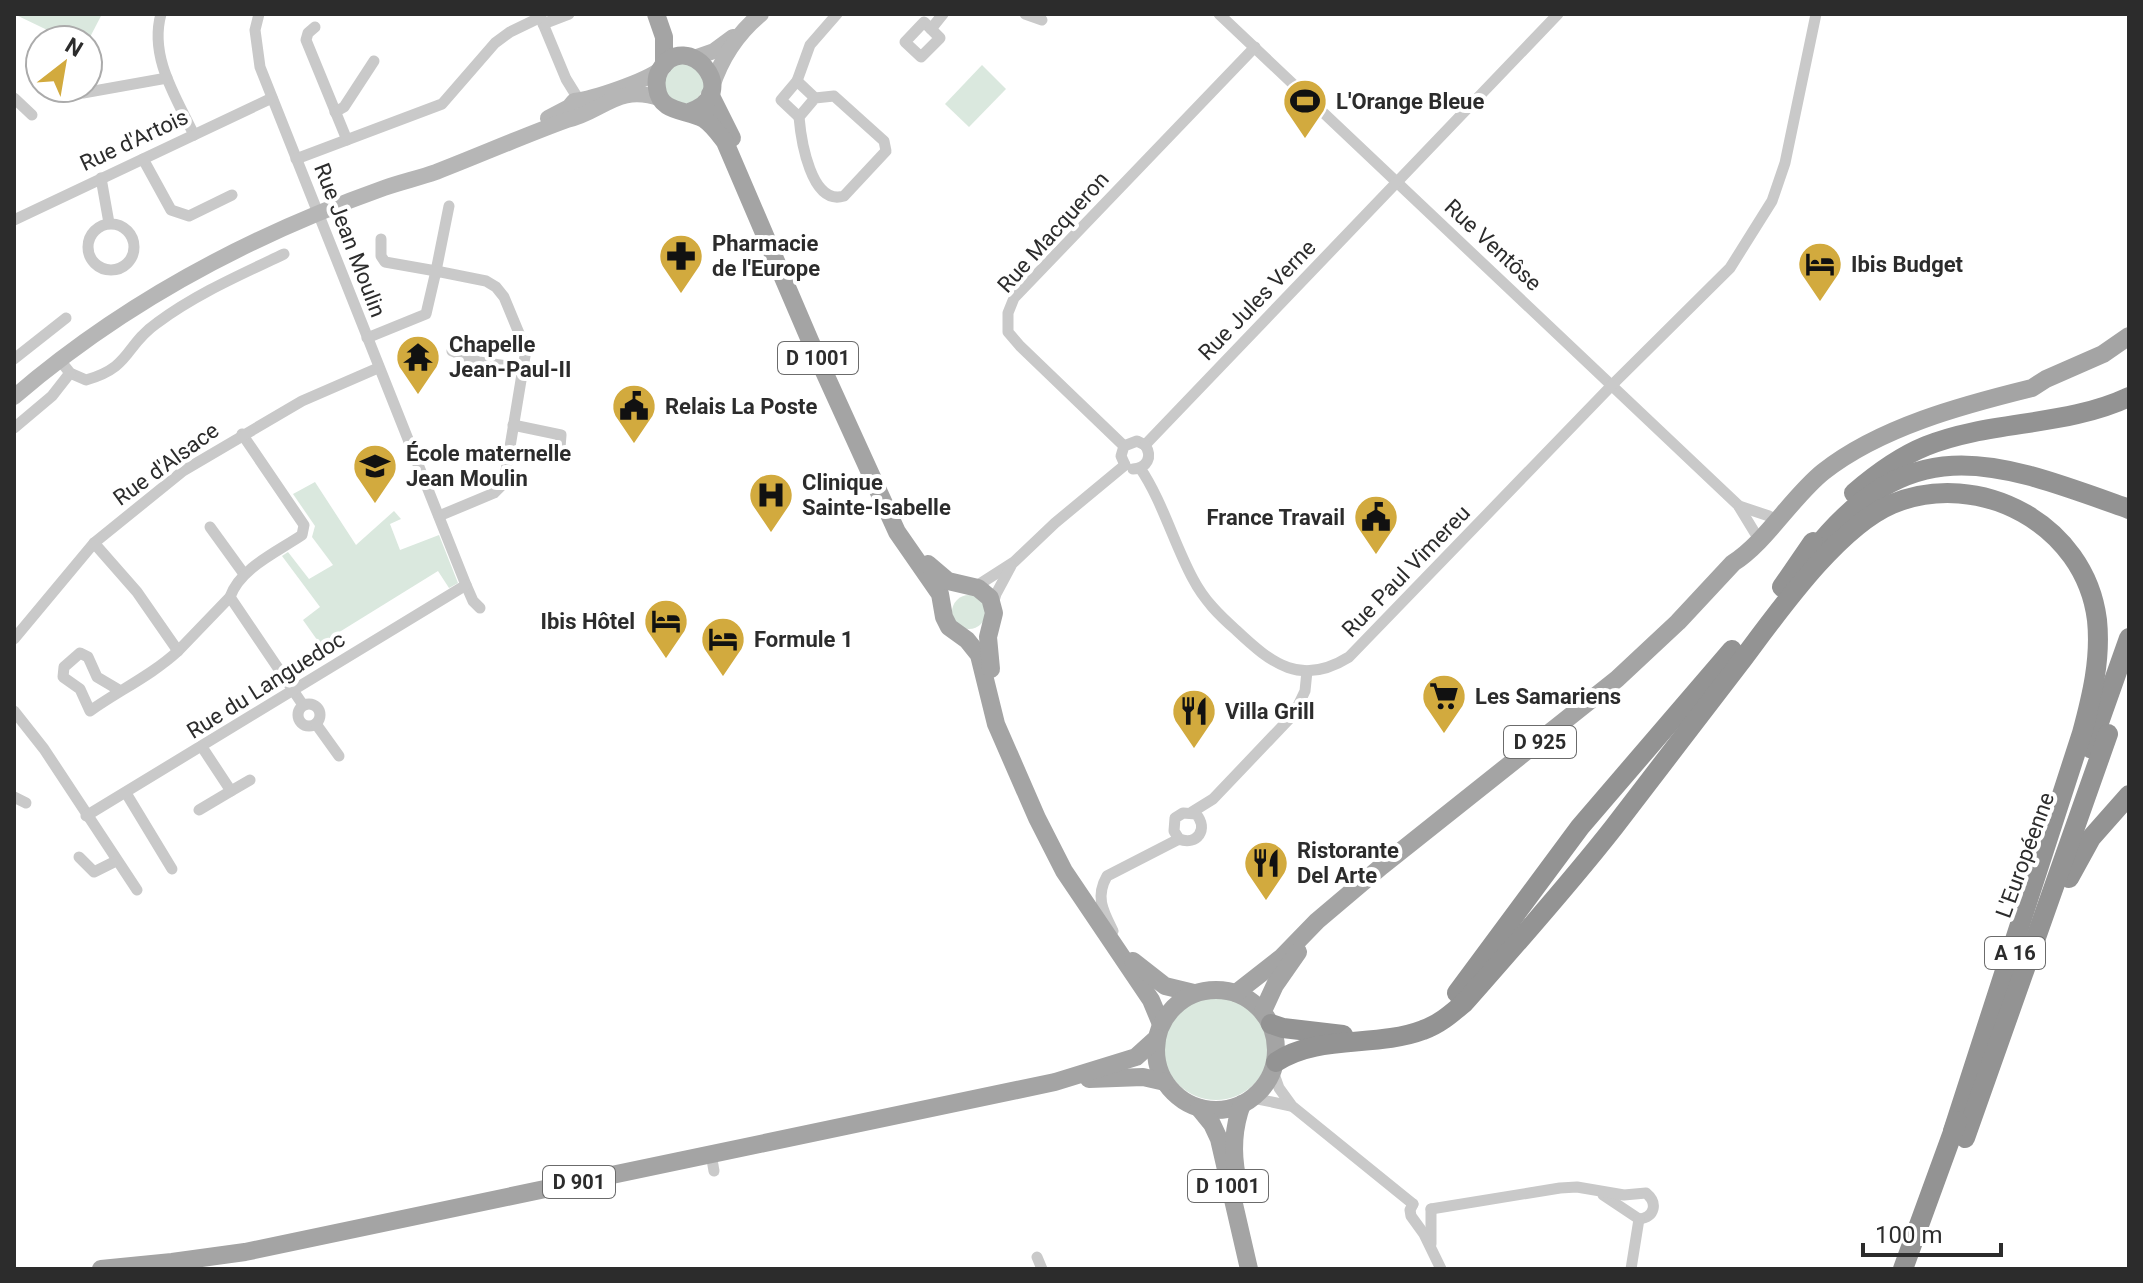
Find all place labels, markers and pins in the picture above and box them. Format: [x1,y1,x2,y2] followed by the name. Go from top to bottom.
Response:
[1281,77,1329,140] sports icon: L'Orange Bleue
[1336,89,1484,114] place label: L'Orange Bleue
[712,231,820,281] place label: Pharmacie de l'Europe
[657,232,705,295] pharmacy icon: Pharmacie de l'Europe
[1796,240,1844,303] hotel icon: Ibis Budget
[1851,252,1964,277] place label: Ibis Budget
[449,332,571,382] place label: Chapelle Jean-Paul-II
[394,333,442,396] temple icon: Chapelle Jean-Paul-II
[610,382,658,445] public building icon: Relais La Poste
[665,394,818,419] place label: Relais La Poste
[406,441,571,491] place label: École maternelle Jean Moulin
[351,442,399,505] school or university icon: École maternelle Jean Moulin
[802,470,951,520] place label: Clinique Sainte-Isabelle
[747,471,795,534] hospital icon: Clinique Sainte-Isabelle
[1352,493,1400,556] public building icon: France Travail
[1207,505,1345,530] place label: France Travail
[642,597,690,660] hotel icon: Ibis Hôtel
[541,609,635,634] place label: Ibis Hôtel
[699,615,747,678] hotel icon: Formule 1
[754,627,854,652] place label: Formule 1
[1420,672,1468,735] supermarket icon: Les Samariens
[1475,684,1621,709] place label: Les Samariens
[1170,687,1218,750] restaurant icon: Villa Grill
[1225,699,1315,724] place label: Villa Grill
[1297,838,1399,888] place label: Ristorante Del Arte
[1242,839,1290,902] restaurant icon: Ristorante Del Arte

